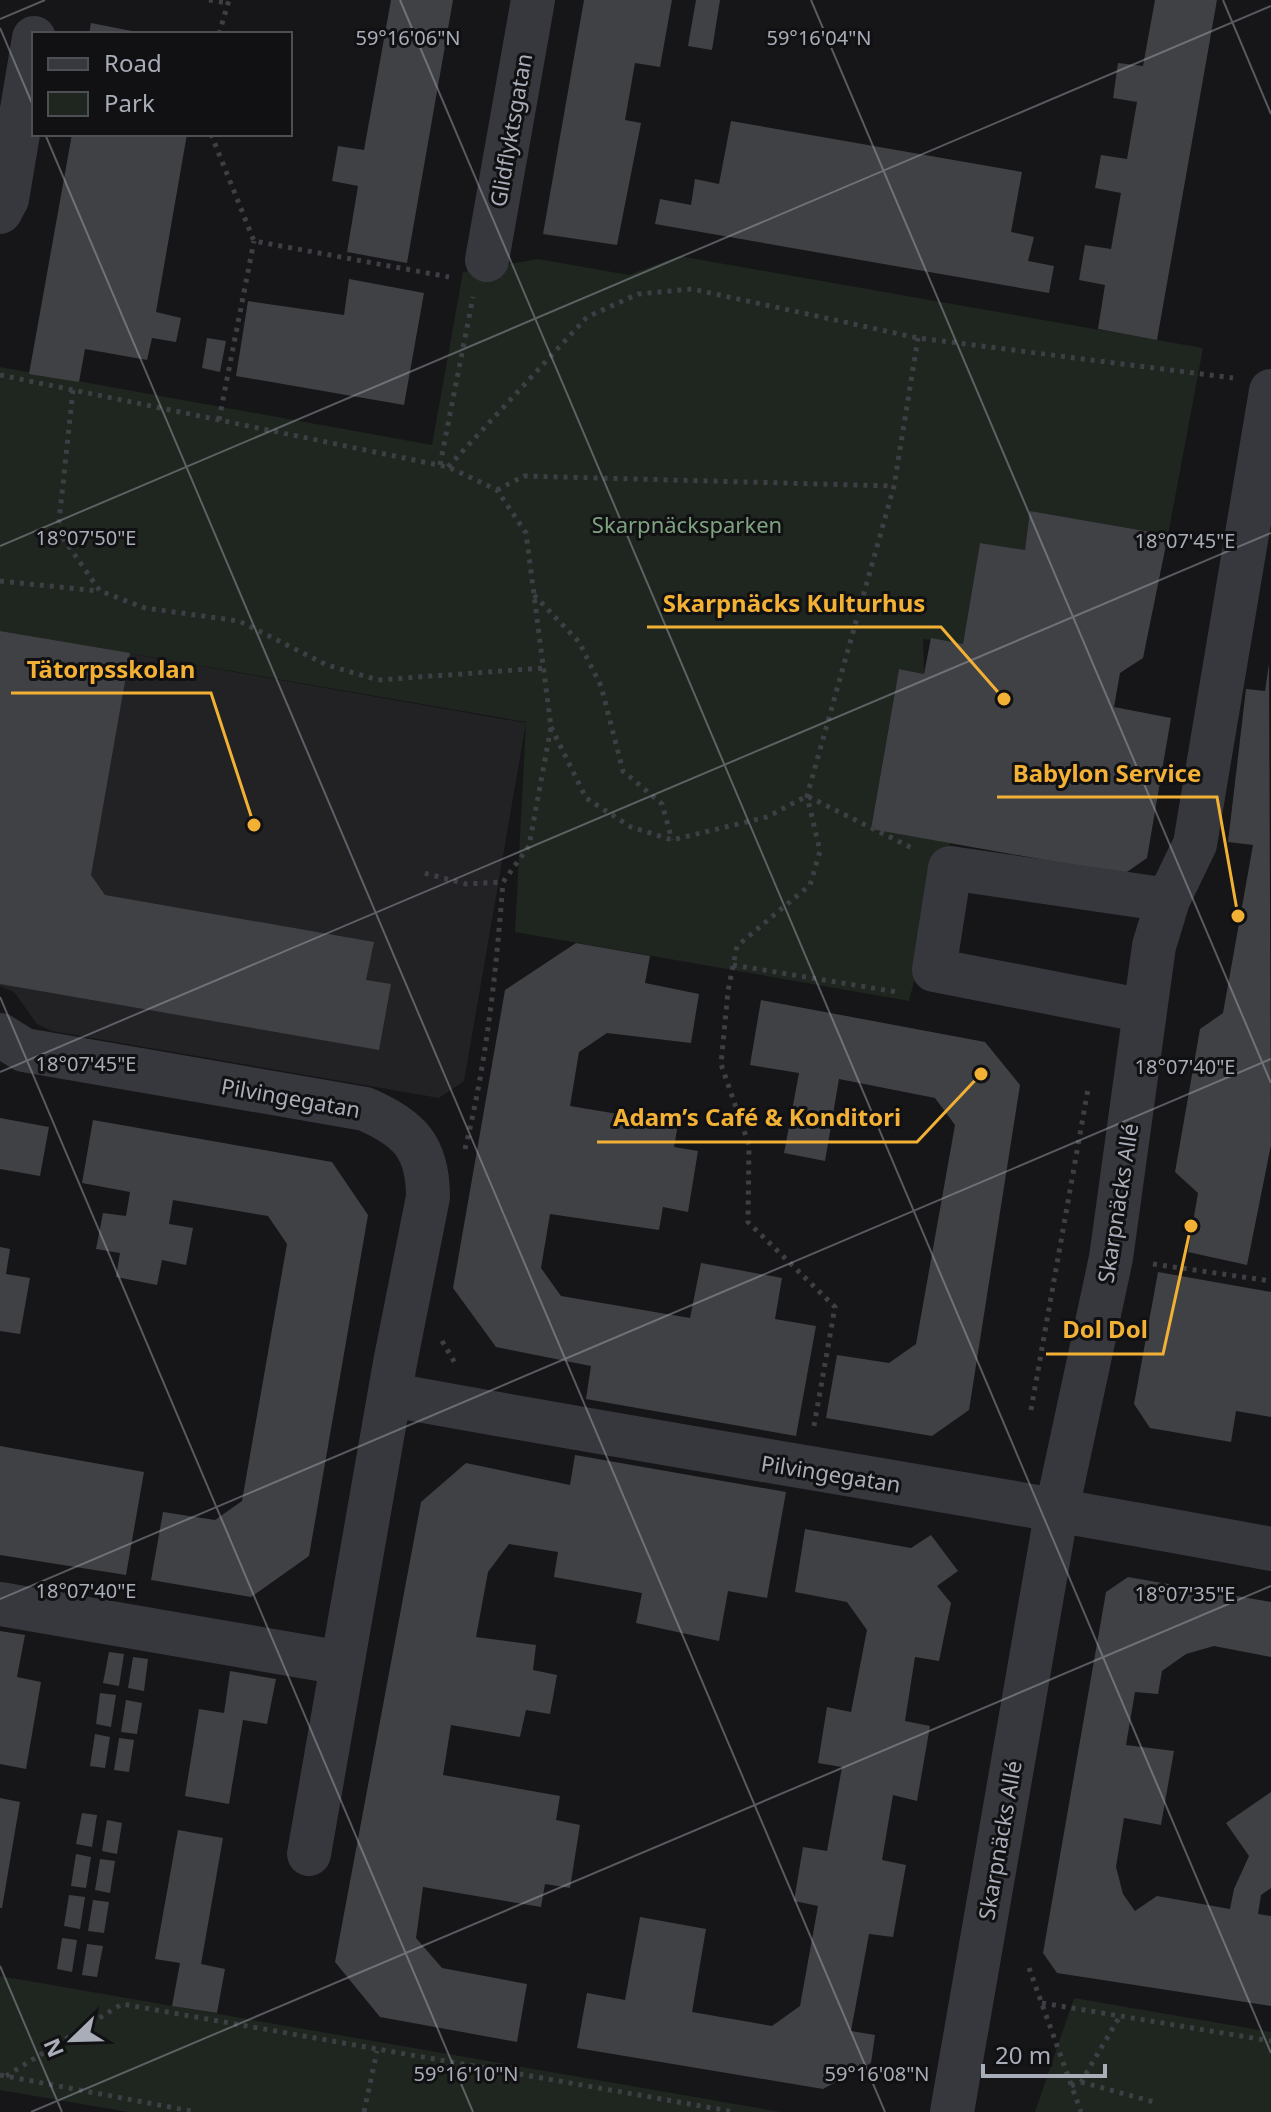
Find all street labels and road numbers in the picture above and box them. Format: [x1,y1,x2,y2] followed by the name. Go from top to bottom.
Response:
[482,51,538,209] street label: Glidflyktsgatan
[219,1070,363,1124] street label: Pilvingegatan
[1090,1121,1144,1285] street label: Skarpnäcks Allé
[759,1447,903,1499] street label: Pilvingegatan
[970,1758,1028,1922] street label: Skarpnäcks Allé

